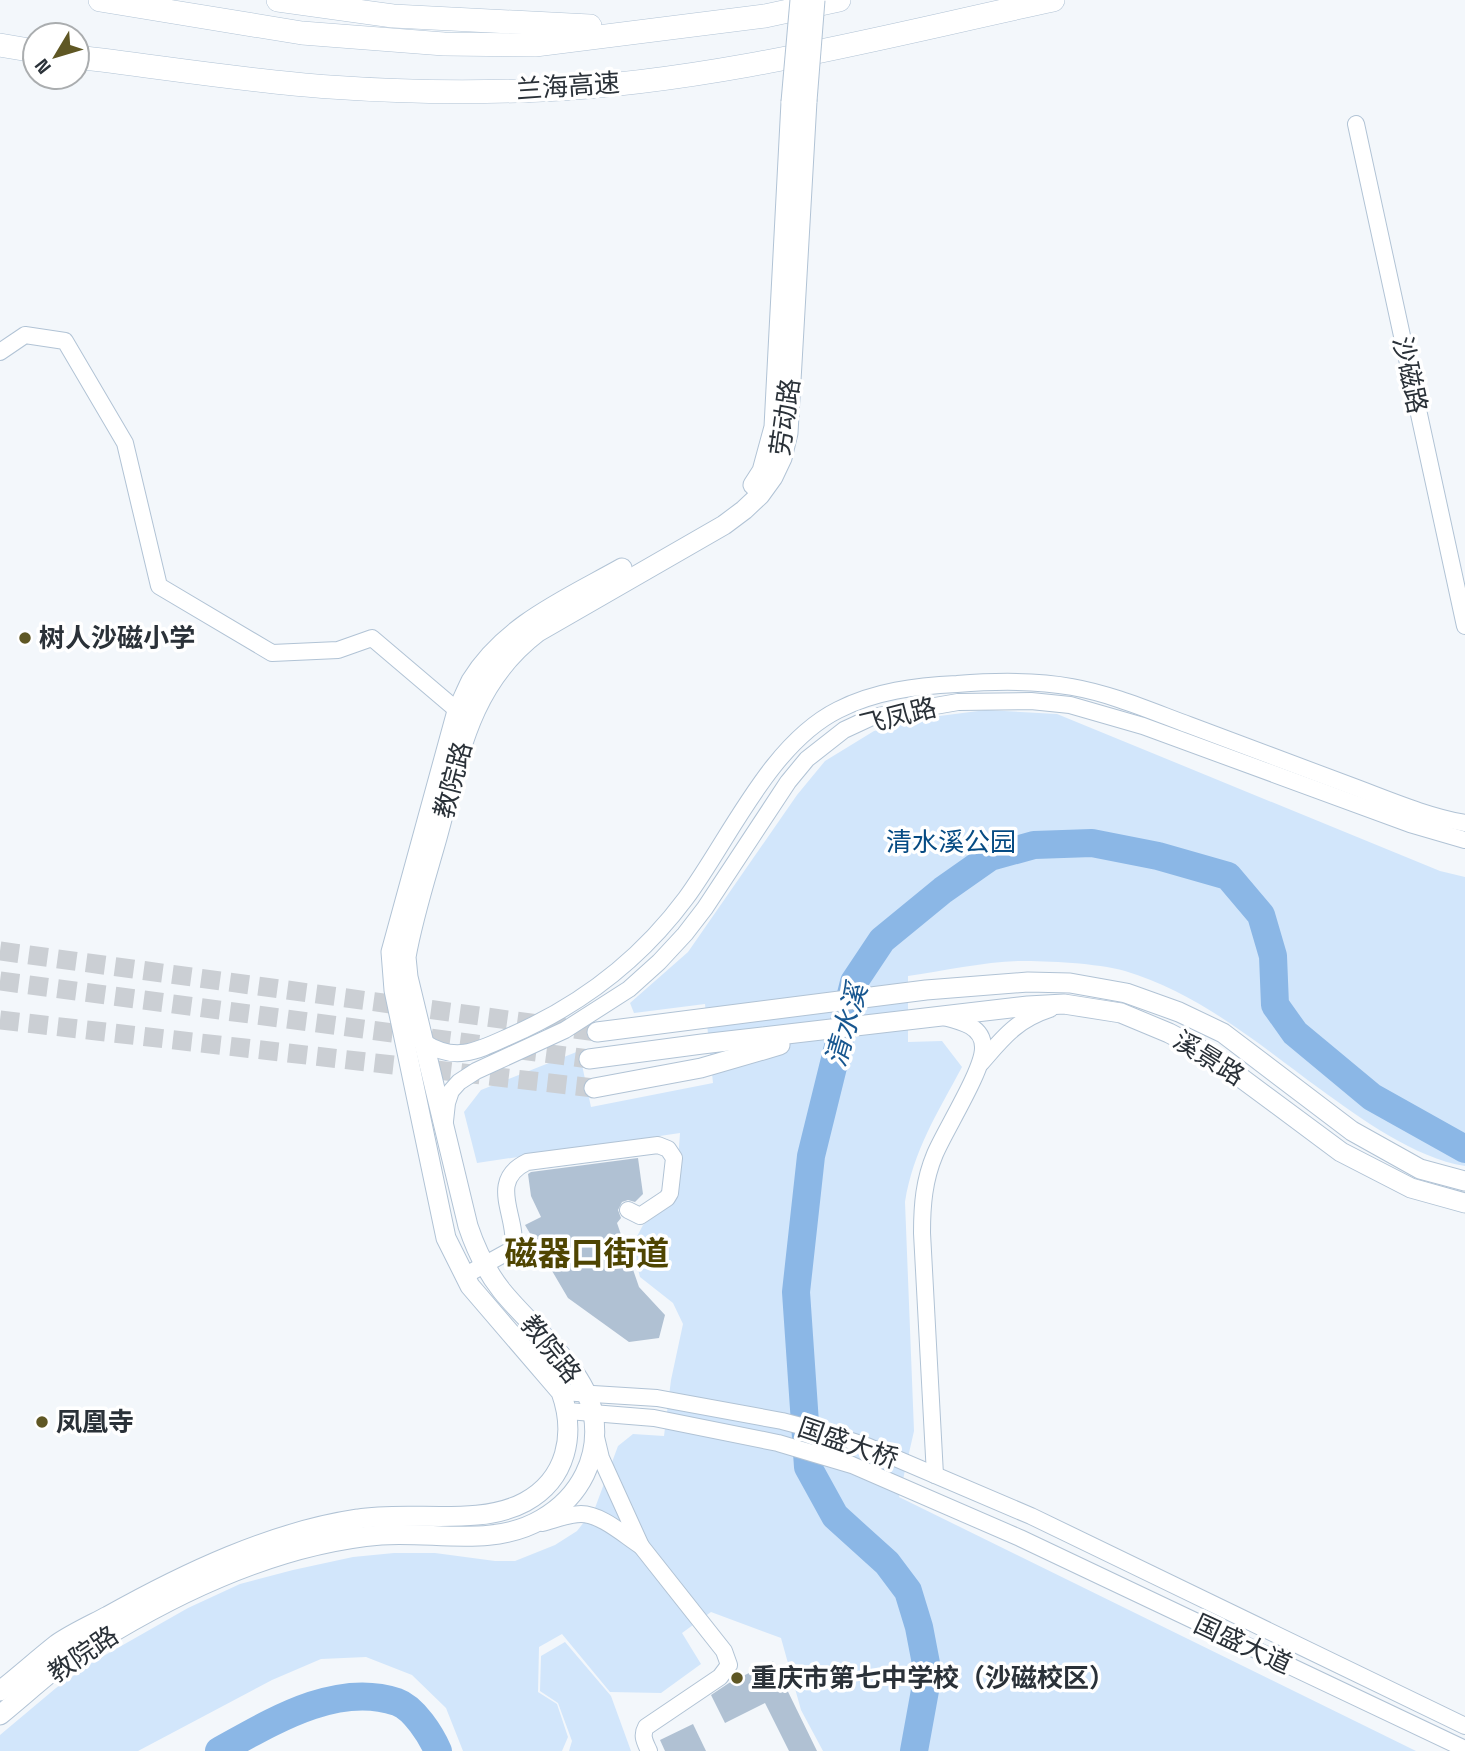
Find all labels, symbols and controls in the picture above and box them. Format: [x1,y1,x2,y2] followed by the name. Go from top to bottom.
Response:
[21,21,91,91] north arrow
[29,53,57,79] text: N
[515,65,621,107] street label: 兰海高速
[1385,333,1435,417] street label: 沙磁路
[763,376,807,458] street label: 劳动路
[39,621,195,655] place label: 树人沙磁小学
[17,630,33,646] marker: 树人沙磁小学
[856,690,940,742] street label: 飞凤路
[426,738,480,822] street label: 教院路
[886,825,1016,859] park label: 清水溪公园
[817,977,876,1070] water label: 清水溪
[1167,1023,1251,1093] street label: 溪景路
[505,1233,670,1275] district label: 磁器口街道
[513,1308,589,1390] street label: 教院路
[56,1405,134,1439] place label: 凤凰寺
[793,1410,903,1476] street label: 国盛大桥
[34,1414,50,1430] marker: 凤凰寺
[1189,1607,1297,1681] street label: 国盛大道
[41,1618,125,1690] street label: 教院路
[751,1661,1115,1695] place label: 重庆市第七中学校（沙磁校区）
[729,1670,745,1686] marker: 重庆市第七中学校（沙磁校区）

